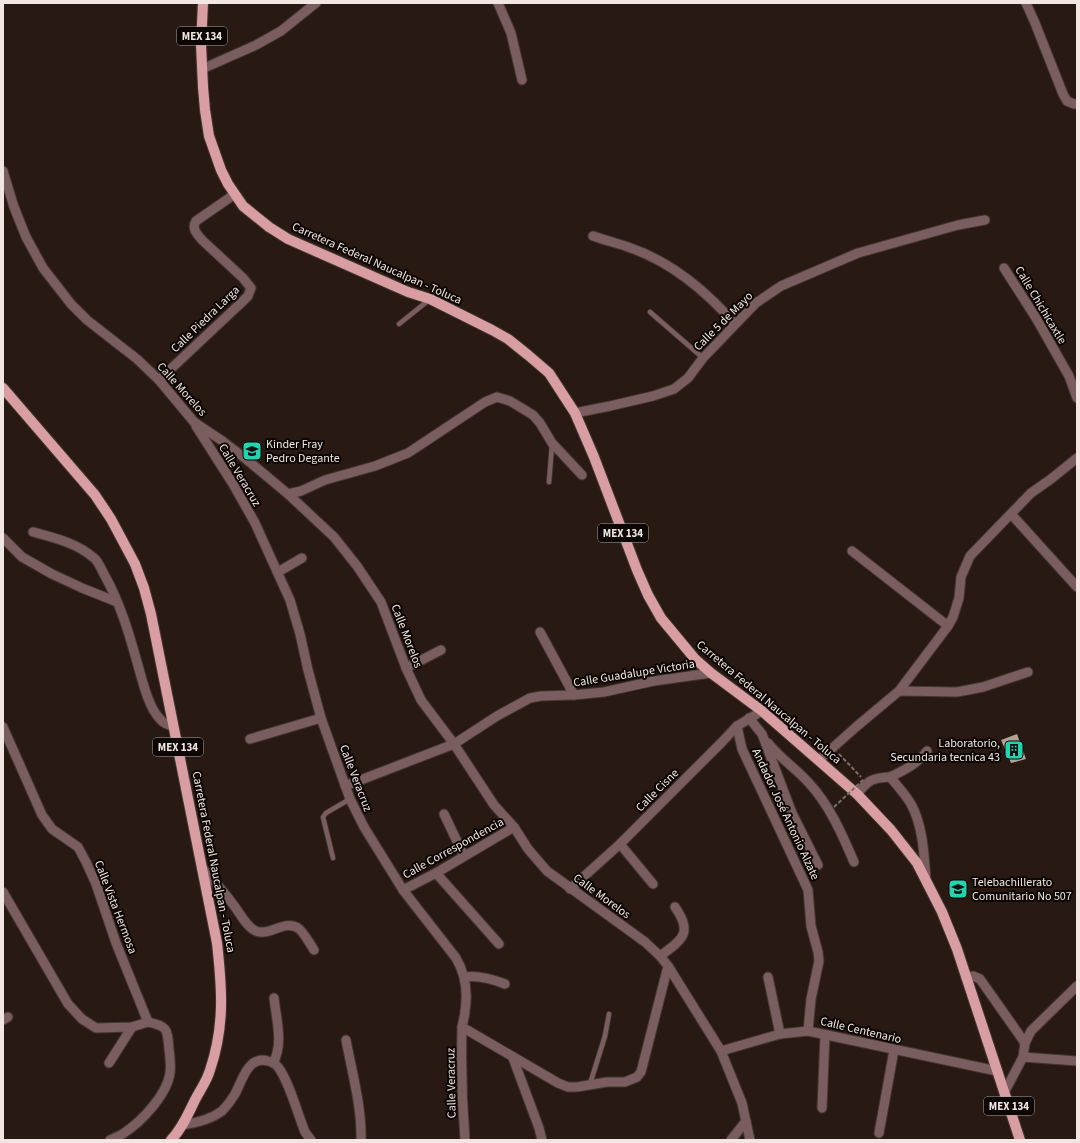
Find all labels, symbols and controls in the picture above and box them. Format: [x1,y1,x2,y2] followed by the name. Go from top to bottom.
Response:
[177,27,227,45] road number: MEX 134
[289,218,464,309] street label: Carretera Federal Naucalpan - Toluca
[1011,263,1071,347] street label: Calle Chichicaxtle
[167,282,244,357] street label: Calle Piedra Larga
[690,288,757,355] street label: Calle 5 de Mayo
[153,359,210,420] street label: Calle Morelos
[266,436,340,467] place label: Kinder Fray Pedro Degante
[241,440,263,462] school or university icon: Kinder Fray Pedro Degante
[214,441,265,510] street label: Calle Veracruz
[598,524,648,542] road number: MEX 134
[387,602,427,671] street label: Calle Morelos
[693,637,845,768] street label: Carretera Federal Naucalpan - Toluca
[572,655,696,691] street label: Calle Guadalupe Victoria
[890,735,1000,766] place label: Laboratorio, Secundaria tecnica 43
[153,738,203,756] road number: MEX 134
[1003,739,1025,761] building icon: Laboratorio, Secundaria tecnica 43
[335,742,376,814] street label: Calle Veracruz
[748,746,824,883] street label: Andador José Antonio Alzate
[632,765,683,816] street label: Calle Cisne
[188,770,239,954] street label: Carretera Federal Naucalpan - Toluca
[400,814,507,883] street label: Calle Correspondencia
[90,858,141,956] street label: Calle Vista Hermosa
[570,870,634,923] street label: Calle Morelos
[972,874,1072,905] place label: Telebachillerato Comunitario No 507
[947,878,969,900] school or university icon: Telebachillerato Comunitario No 507
[819,1013,903,1048] street label: Calle Centenario
[442,1048,461,1118] street label: Calle Veracruz
[984,1097,1034,1115] road number: MEX 134

